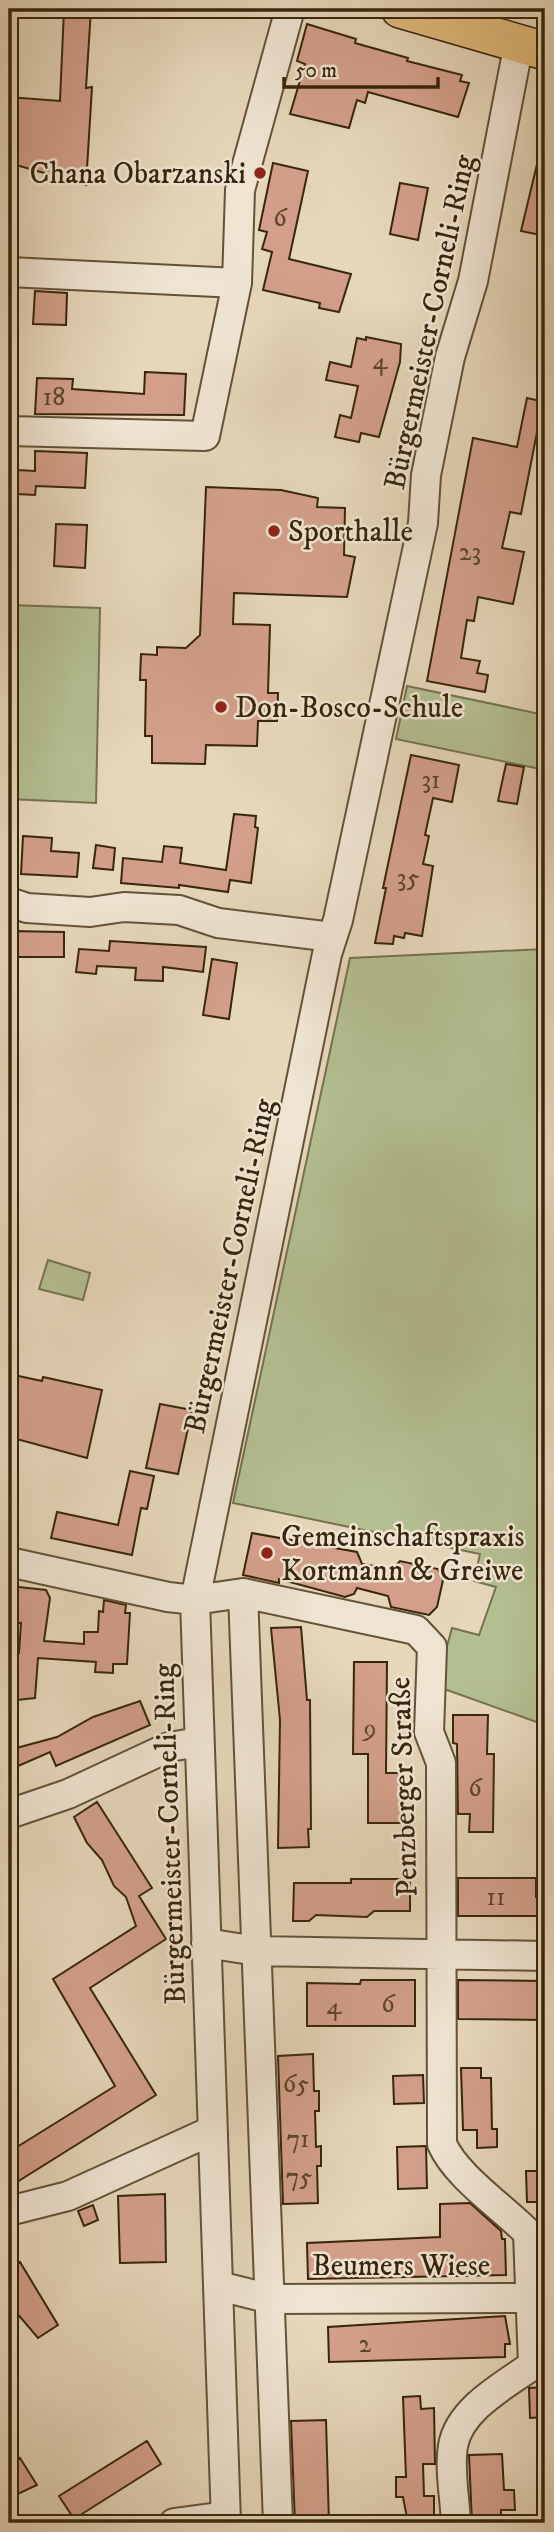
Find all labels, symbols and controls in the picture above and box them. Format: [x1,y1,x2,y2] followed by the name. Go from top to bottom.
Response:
[284,46,438,90] scale bar
[295,58,337,84] text: 50 m
[377,151,484,493] street label: Bürgermeister-Corneli-Ring
[29,156,246,193] place label: Chana Obarzanski
[252,165,268,181] marker: Chana Obarzanski
[273,202,288,235] house number: 6
[373,345,389,378] house number: 4
[43,381,65,414] house number: 18
[288,514,413,551] place label: Sporthalle
[266,523,282,539] marker: Sporthalle
[459,536,481,569] house number: 23
[235,690,463,727] place label: Don-Bosco-Schule
[213,699,229,715] marker: Don-Bosco-Schule
[421,764,441,797] house number: 31
[397,862,419,895] house number: 35
[177,1095,284,1437] street label: Bürgermeister-Corneli-Ring
[281,1519,525,1590] place label: Gemeinschaftspraxis Kortmann & Greiwe
[259,1545,275,1561] marker: Gemeinschaftspraxis Kortmann & Greiwe
[146,1662,195,2005] street label: Bürgermeister-Corneli-Ring
[382,1676,427,1898] street label: Penzberger Straße
[362,1712,376,1745] house number: 9
[468,1772,483,1805] house number: 6
[486,1881,506,1914] house number: 11
[381,1988,396,2021] house number: 6
[327,1990,343,2023] house number: 4
[283,2068,309,2101] house number: 65
[286,2123,310,2156] house number: 71
[286,2161,312,2194] house number: 75
[312,2248,490,2285] street label: Beumers Wiese
[359,2328,372,2361] house number: 2

